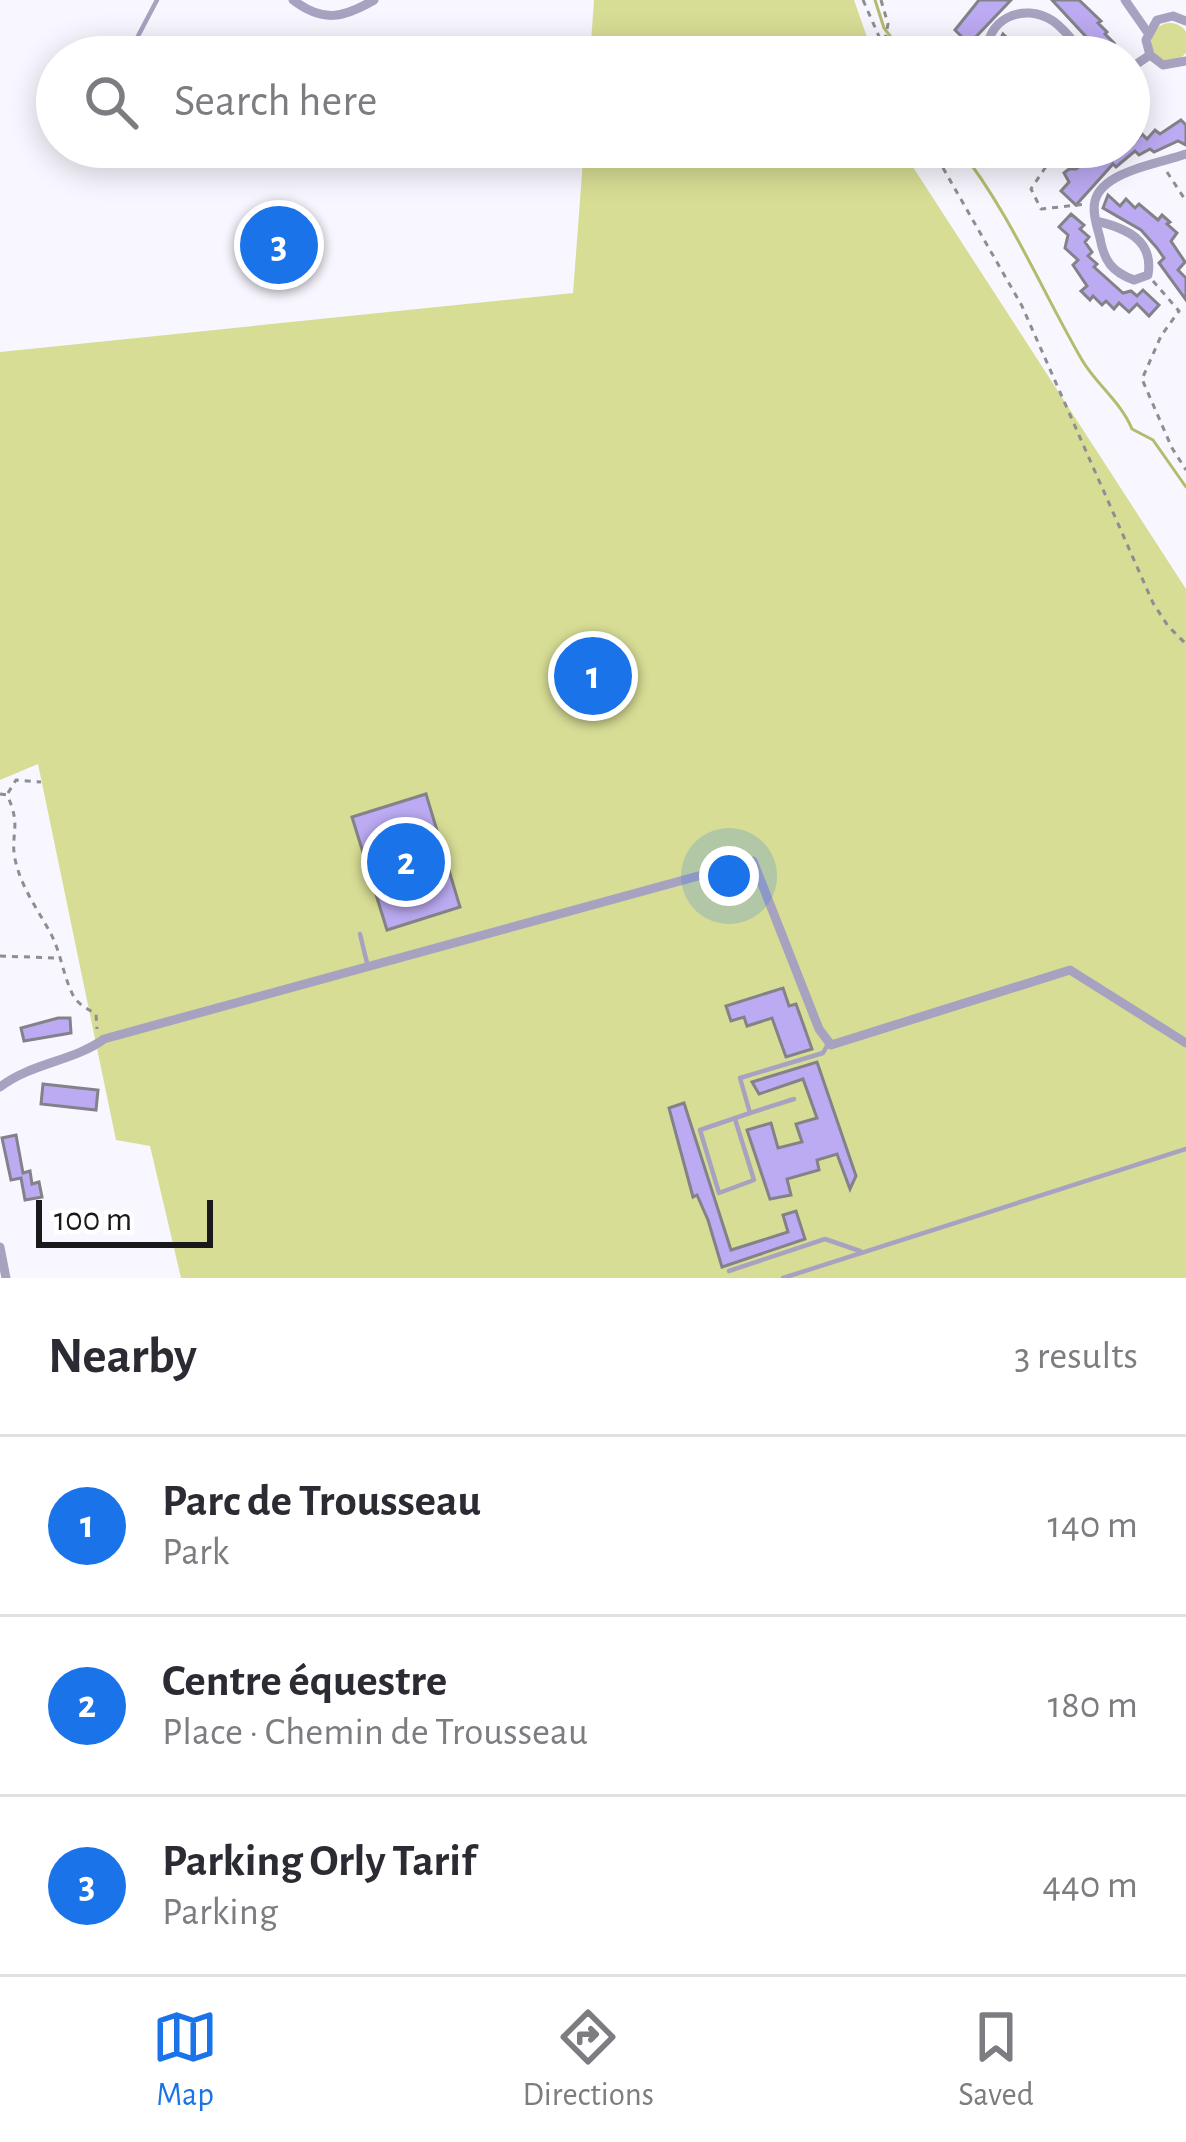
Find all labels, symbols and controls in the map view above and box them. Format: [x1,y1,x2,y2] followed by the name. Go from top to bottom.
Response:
[36,36,1150,168] search box
[78,69,144,135] icon: search
[174,79,377,124] text: Search here
[240,200,318,290] pin: 3
[554,631,632,721] pin: 1
[367,817,445,907] pin: 2
[699,846,759,906] your location
[36,1194,213,1247] scale bar
[54,1204,132,1237] text: 100 m
[48,1331,197,1382] text: Nearby
[1014,1337,1138,1376] text: 3 results
[162,1479,481,1524] text: Parc de Trousseau
[80,1506,94,1545] text: 1
[1048,1506,1138,1545] text: 140 m
[162,1533,229,1572] text: Park
[162,1659,447,1704] text: Centre équestre
[78,1686,96,1725] text: 2
[1048,1686,1138,1725] text: 180 m
[162,1713,588,1752] text: Place · Chemin de Trousseau
[162,1839,476,1884] text: Parking Orly Tarif
[79,1866,95,1905] text: 3
[1042,1866,1138,1905] text: 440 m
[162,1893,278,1932] text: Parking
[152,2004,218,2116] tab: Map
[522,2004,654,2116] tab: Directions
[958,2004,1034,2116] tab: Saved

